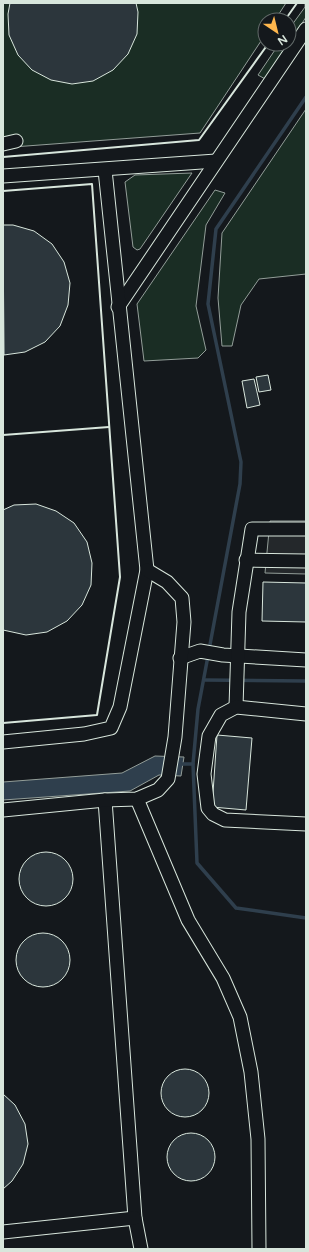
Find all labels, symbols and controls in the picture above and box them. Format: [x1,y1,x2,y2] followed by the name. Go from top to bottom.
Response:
[257,12,297,52] north arrow
[275,32,290,48] text: N

